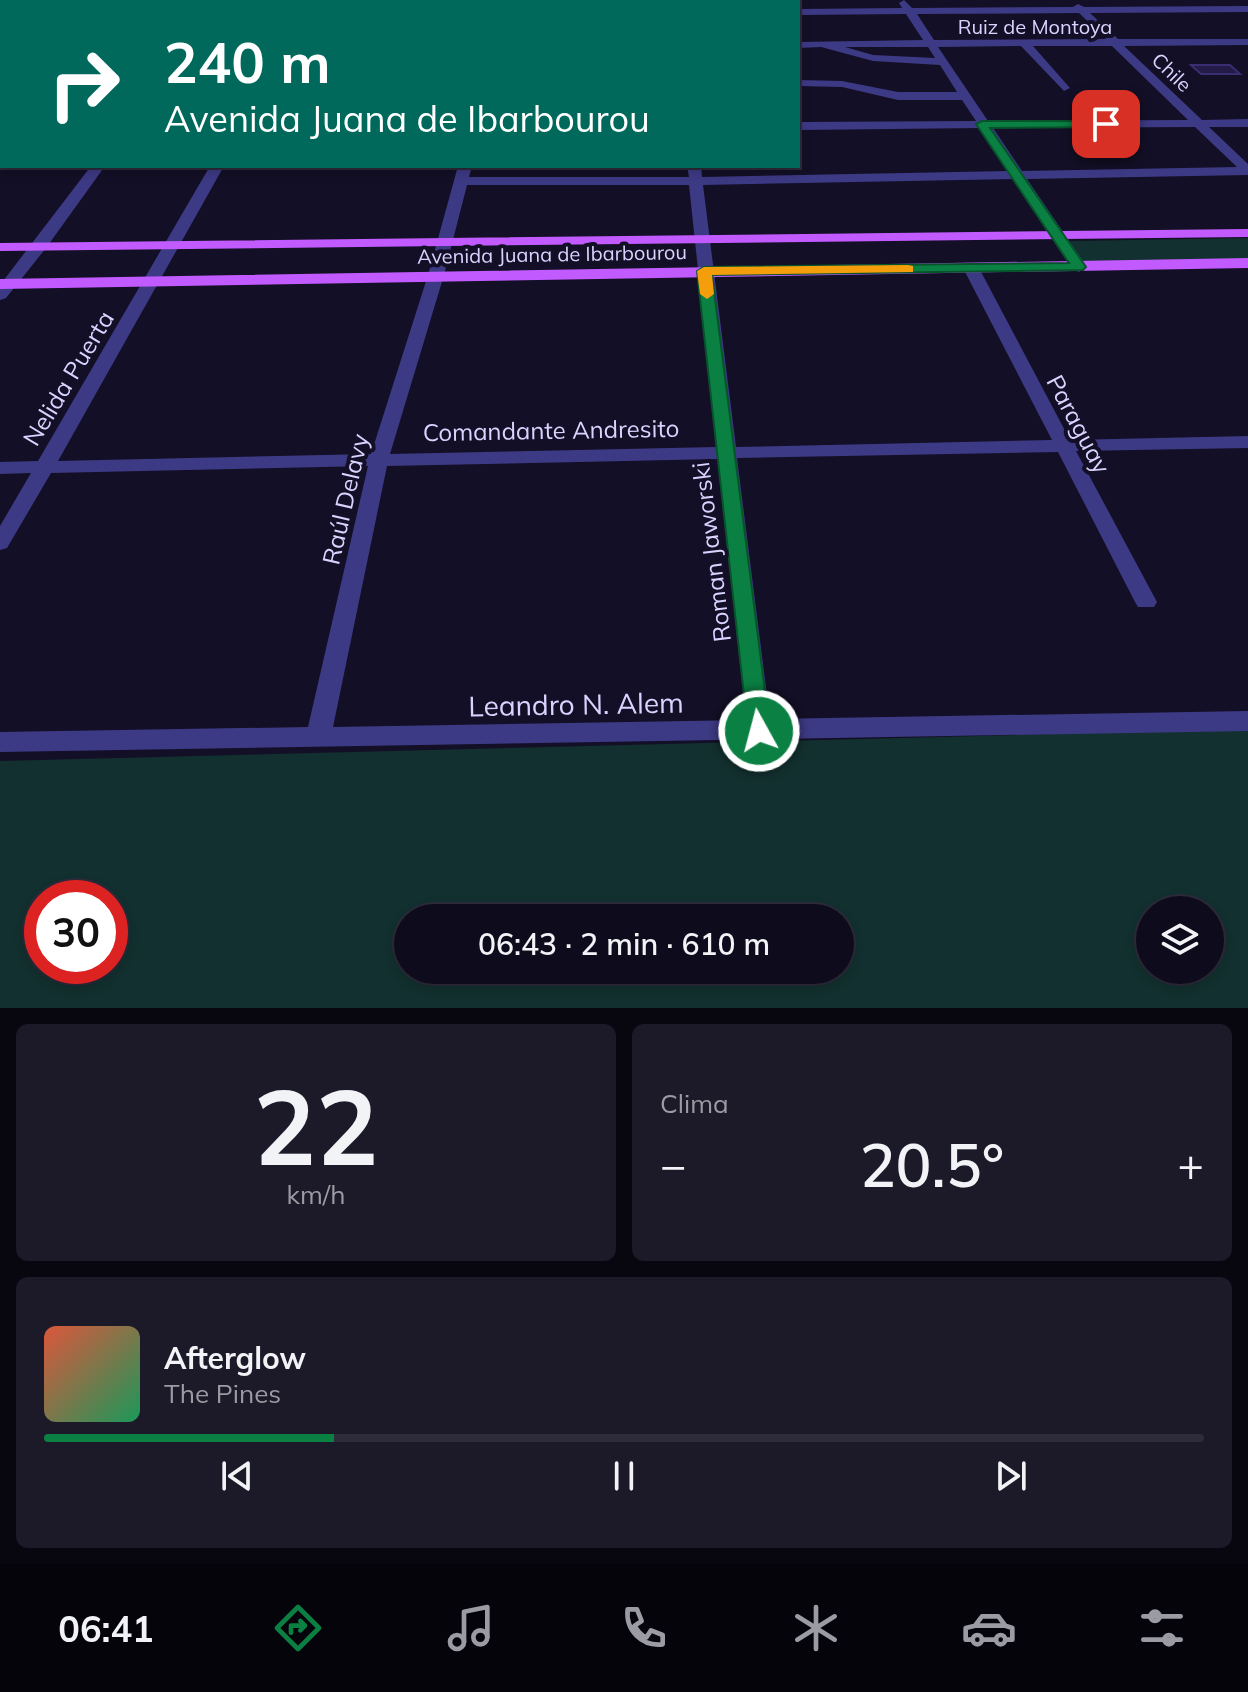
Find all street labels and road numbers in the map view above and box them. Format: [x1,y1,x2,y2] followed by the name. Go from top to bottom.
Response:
[958,14,1112,39] street label: Ruiz de Montoya
[1147,47,1197,97] street label: Chile
[417,239,687,269] street label: Avenida Juana de Ibarbourou
[16,305,120,451] street label: Nelida Puerta
[1040,369,1118,479] street label: Paraguay
[422,413,680,447] street label: Comandante Andresito
[315,430,375,567] street label: Raúl Delavy
[685,460,737,644] street label: Roman Jaworski
[468,685,684,723] street label: Leandro N. Alem

